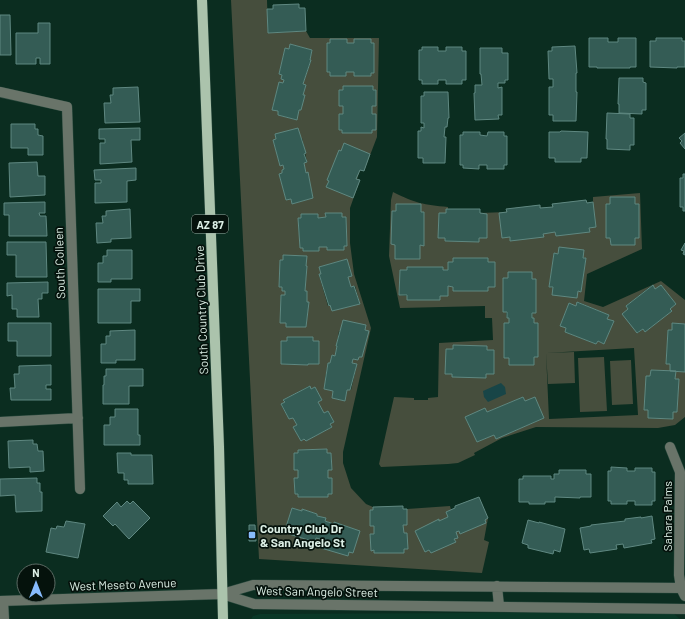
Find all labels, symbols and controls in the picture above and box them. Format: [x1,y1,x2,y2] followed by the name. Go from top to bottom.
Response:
[192,215,228,233] road number: AZ 87
[51,227,67,299] street label: South Colleen
[192,245,210,375] street label: South Country Club Drive
[660,481,674,551] street label: Sahara Palms
[260,521,345,549] place label: Country Club Dr & San Angelo St
[247,530,257,540] marker: Country Club Dr & San Angelo St
[16,563,56,603] north arrow
[32,566,40,579] text: N
[69,575,177,593] street label: West Meseto Avenue
[256,583,378,599] street label: West San Angelo Street

